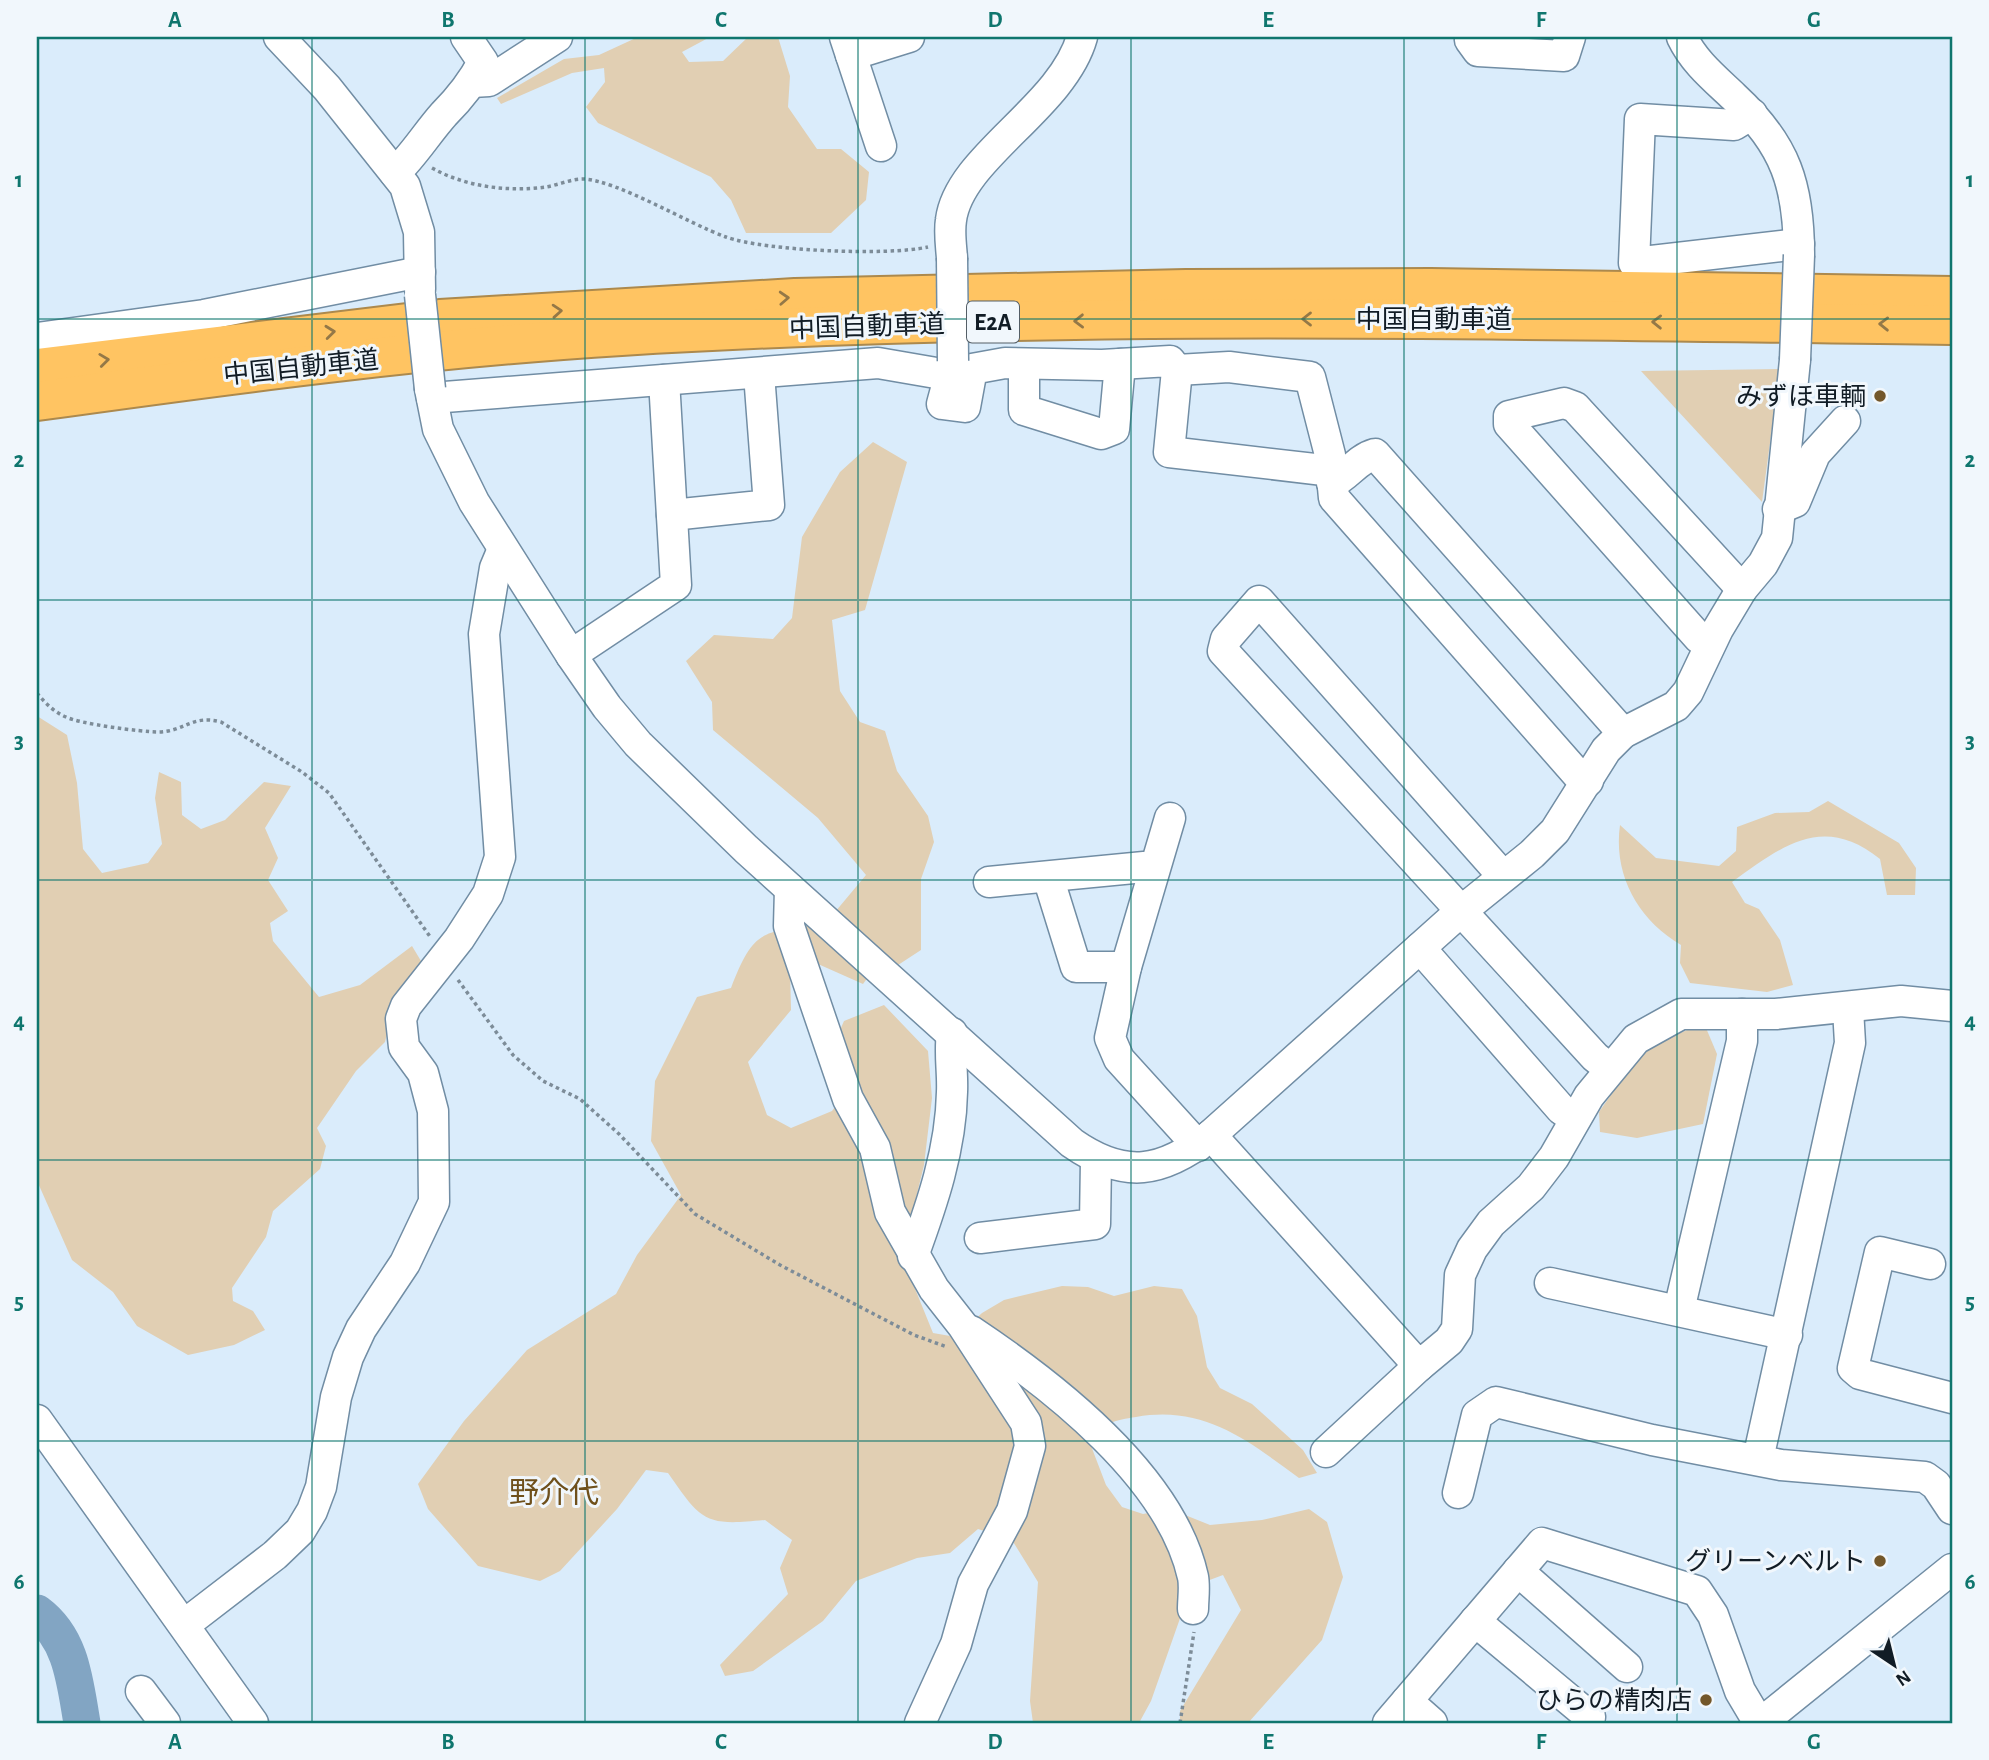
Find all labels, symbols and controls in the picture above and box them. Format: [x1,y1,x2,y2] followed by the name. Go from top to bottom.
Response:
[168,9,182,32] text: A
[441,9,455,32] text: B
[715,9,727,32] text: C
[987,9,1003,32] text: D
[1262,9,1274,32] text: E
[1536,9,1547,32] text: F
[1807,9,1821,32] text: G
[15,169,23,192] text: 1
[1966,169,1974,192] text: 1
[779,291,790,306] one-way arrow
[967,302,1019,342] road number: E2A
[551,304,562,319] one-way arrow
[1356,305,1512,333] street label: 中国自動車道
[789,309,945,343] street label: 中国自動車道
[1301,311,1311,327] one-way arrow
[1073,313,1084,329] one-way arrow
[1651,314,1662,329] one-way arrow
[1878,316,1889,332] one-way arrow
[324,324,336,339] one-way arrow
[222,345,380,389] street label: 中国自動車道
[99,352,110,367] one-way arrow
[1736,382,1866,410] place label: みずほ車輌
[1872,388,1888,404] marker: みずほ車輌
[14,449,25,472] text: 2
[1965,449,1976,472] text: 2
[14,730,24,753] text: 3
[1965,730,1975,753] text: 3
[13,1010,25,1033] text: 4
[1964,1010,1976,1033] text: 4
[14,1291,24,1314] text: 5
[1965,1291,1975,1314] text: 5
[509,1477,599,1509] district label: 野介代
[1685,1547,1866,1575] place label: グリーンベルト
[1872,1553,1888,1569] marker: グリーンベルト
[13,1571,25,1594] text: 6
[1964,1571,1976,1594] text: 6
[1860,1630,1930,1700] north arrow
[1892,1666,1914,1689] text: N
[1536,1687,1692,1714] place label: ひらの精肉店
[1698,1692,1714,1708] marker: ひらの精肉店
[168,1731,182,1754] text: A
[441,1731,455,1754] text: B
[715,1731,727,1754] text: C
[987,1731,1003,1754] text: D
[1262,1731,1274,1754] text: E
[1536,1731,1547,1754] text: F
[1807,1731,1821,1754] text: G

